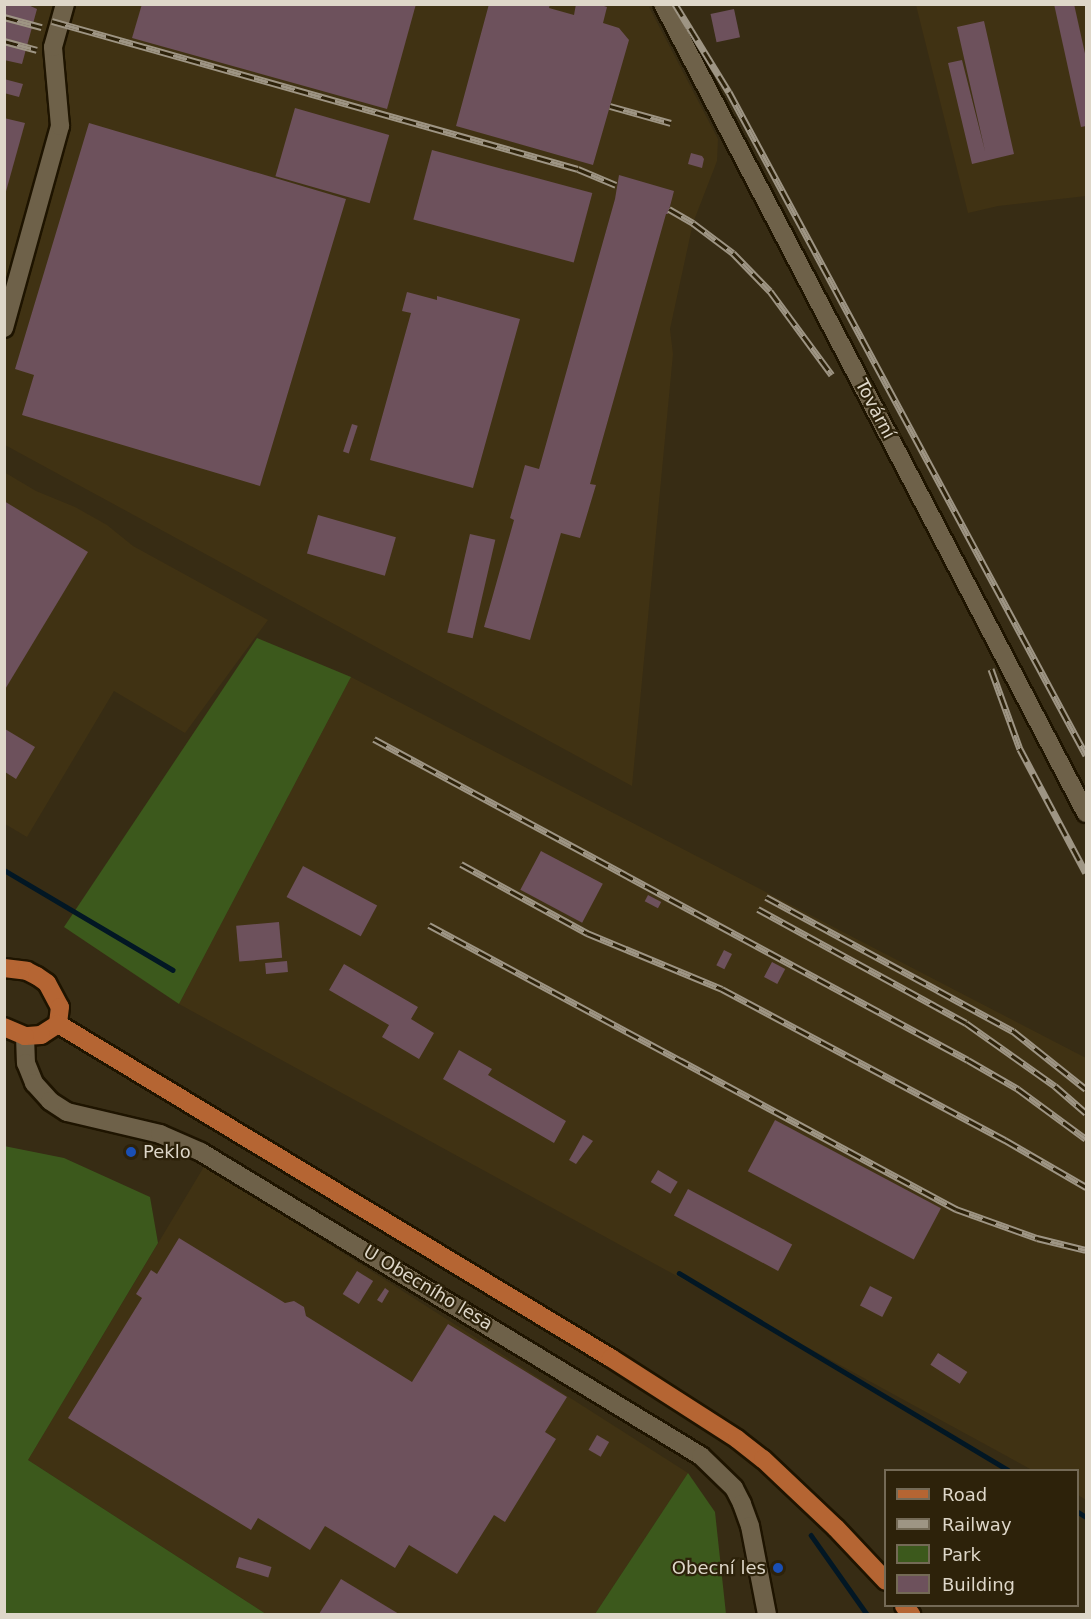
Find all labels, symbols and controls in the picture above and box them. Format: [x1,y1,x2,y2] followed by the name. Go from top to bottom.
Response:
[850,376,900,442] street label: Tovární
[143,1141,191,1163] place label: Peklo
[124,1145,138,1159] marker: Peklo
[360,1241,496,1335] street label: U Obecního lesa
[884,1469,1079,1607] legend
[942,1484,987,1505] text: Road
[942,1514,1012,1535] text: Railway
[942,1544,981,1565] text: Park
[672,1557,766,1579] place label: Obecní les
[771,1561,785,1575] marker: Obecní les
[942,1574,1015,1595] text: Building

